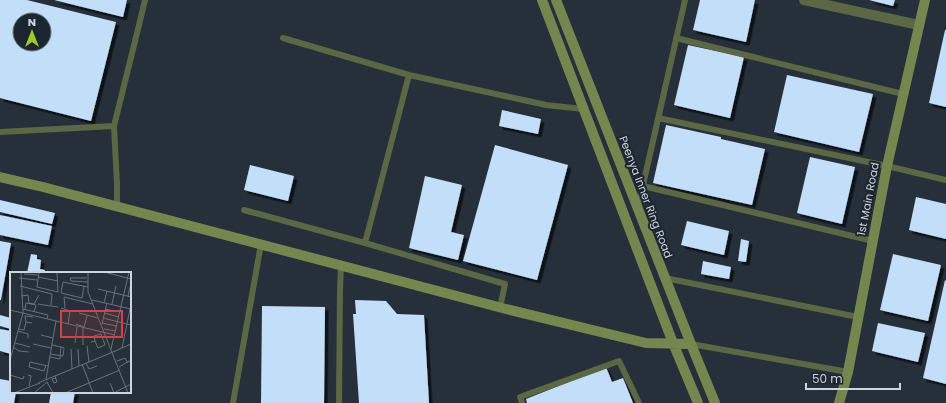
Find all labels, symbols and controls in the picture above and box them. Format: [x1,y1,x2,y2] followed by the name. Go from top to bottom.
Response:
[12,12,52,52] north arrow
[28,14,36,30] text: N
[615,134,677,260] street label: Peenya Inner Ring Road
[853,161,883,237] street label: 1st Main Road
[10,272,131,393] inset map
[806,365,900,391] scale bar
[812,370,843,387] text: 50 m

